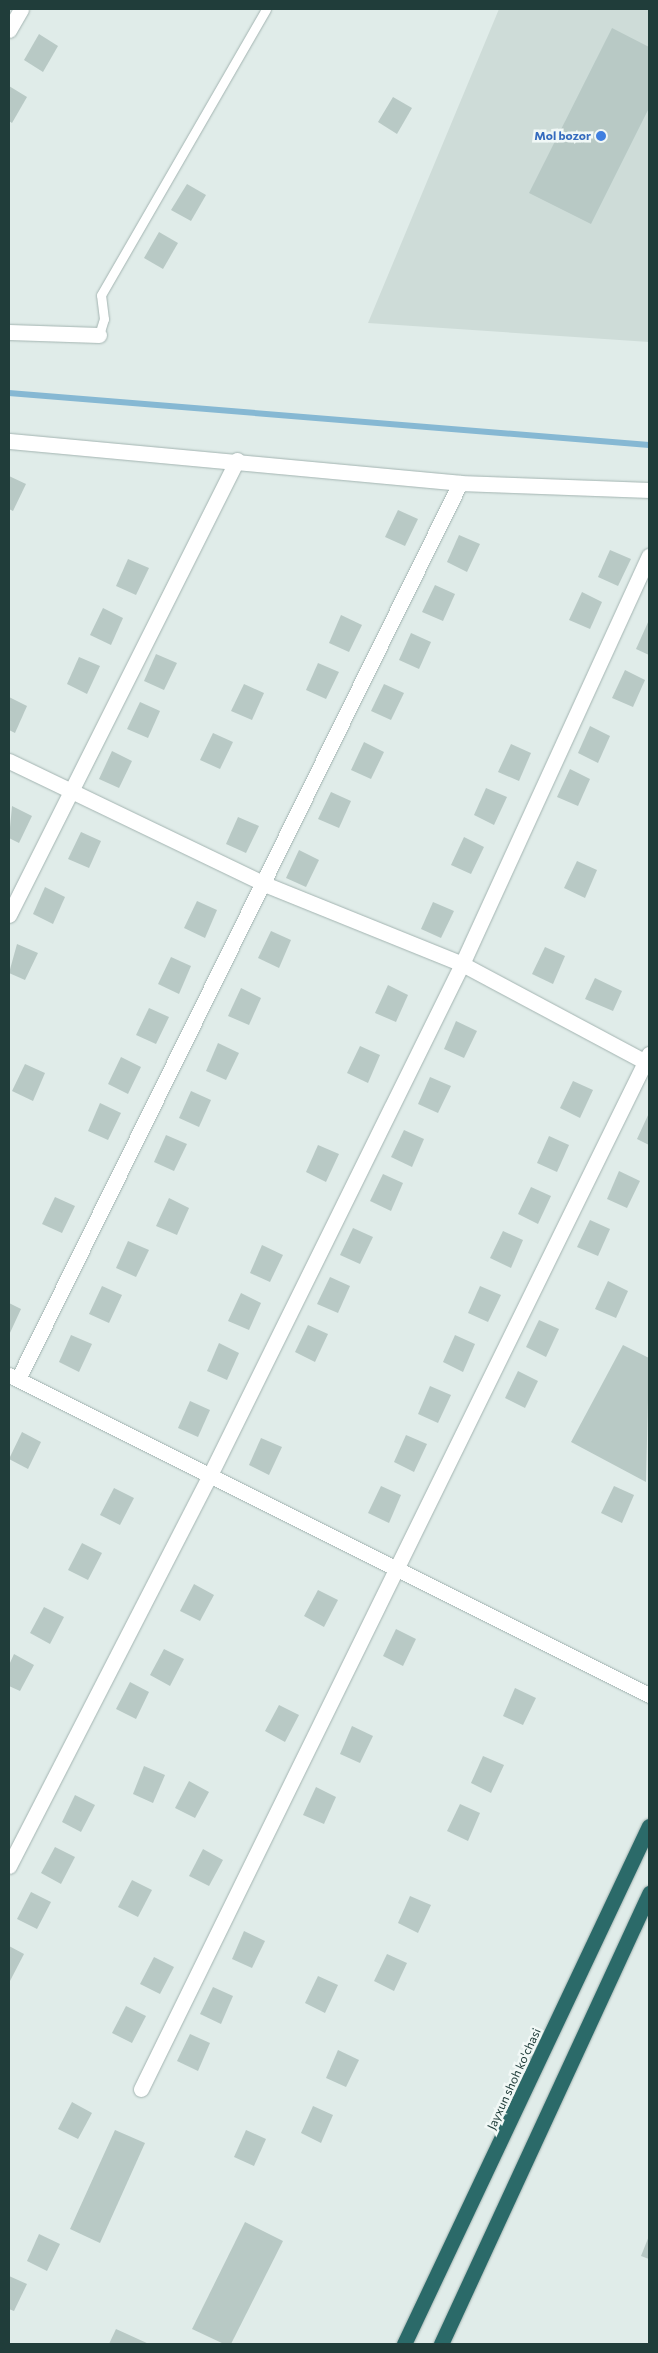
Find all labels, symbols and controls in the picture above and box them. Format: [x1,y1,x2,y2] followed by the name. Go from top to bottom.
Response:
[534,129,591,143] place label: Mol bozor
[595,130,607,142] marker: Mol bozor
[484,2026,544,2132] street label: Jayxun shoh ko'chasi

